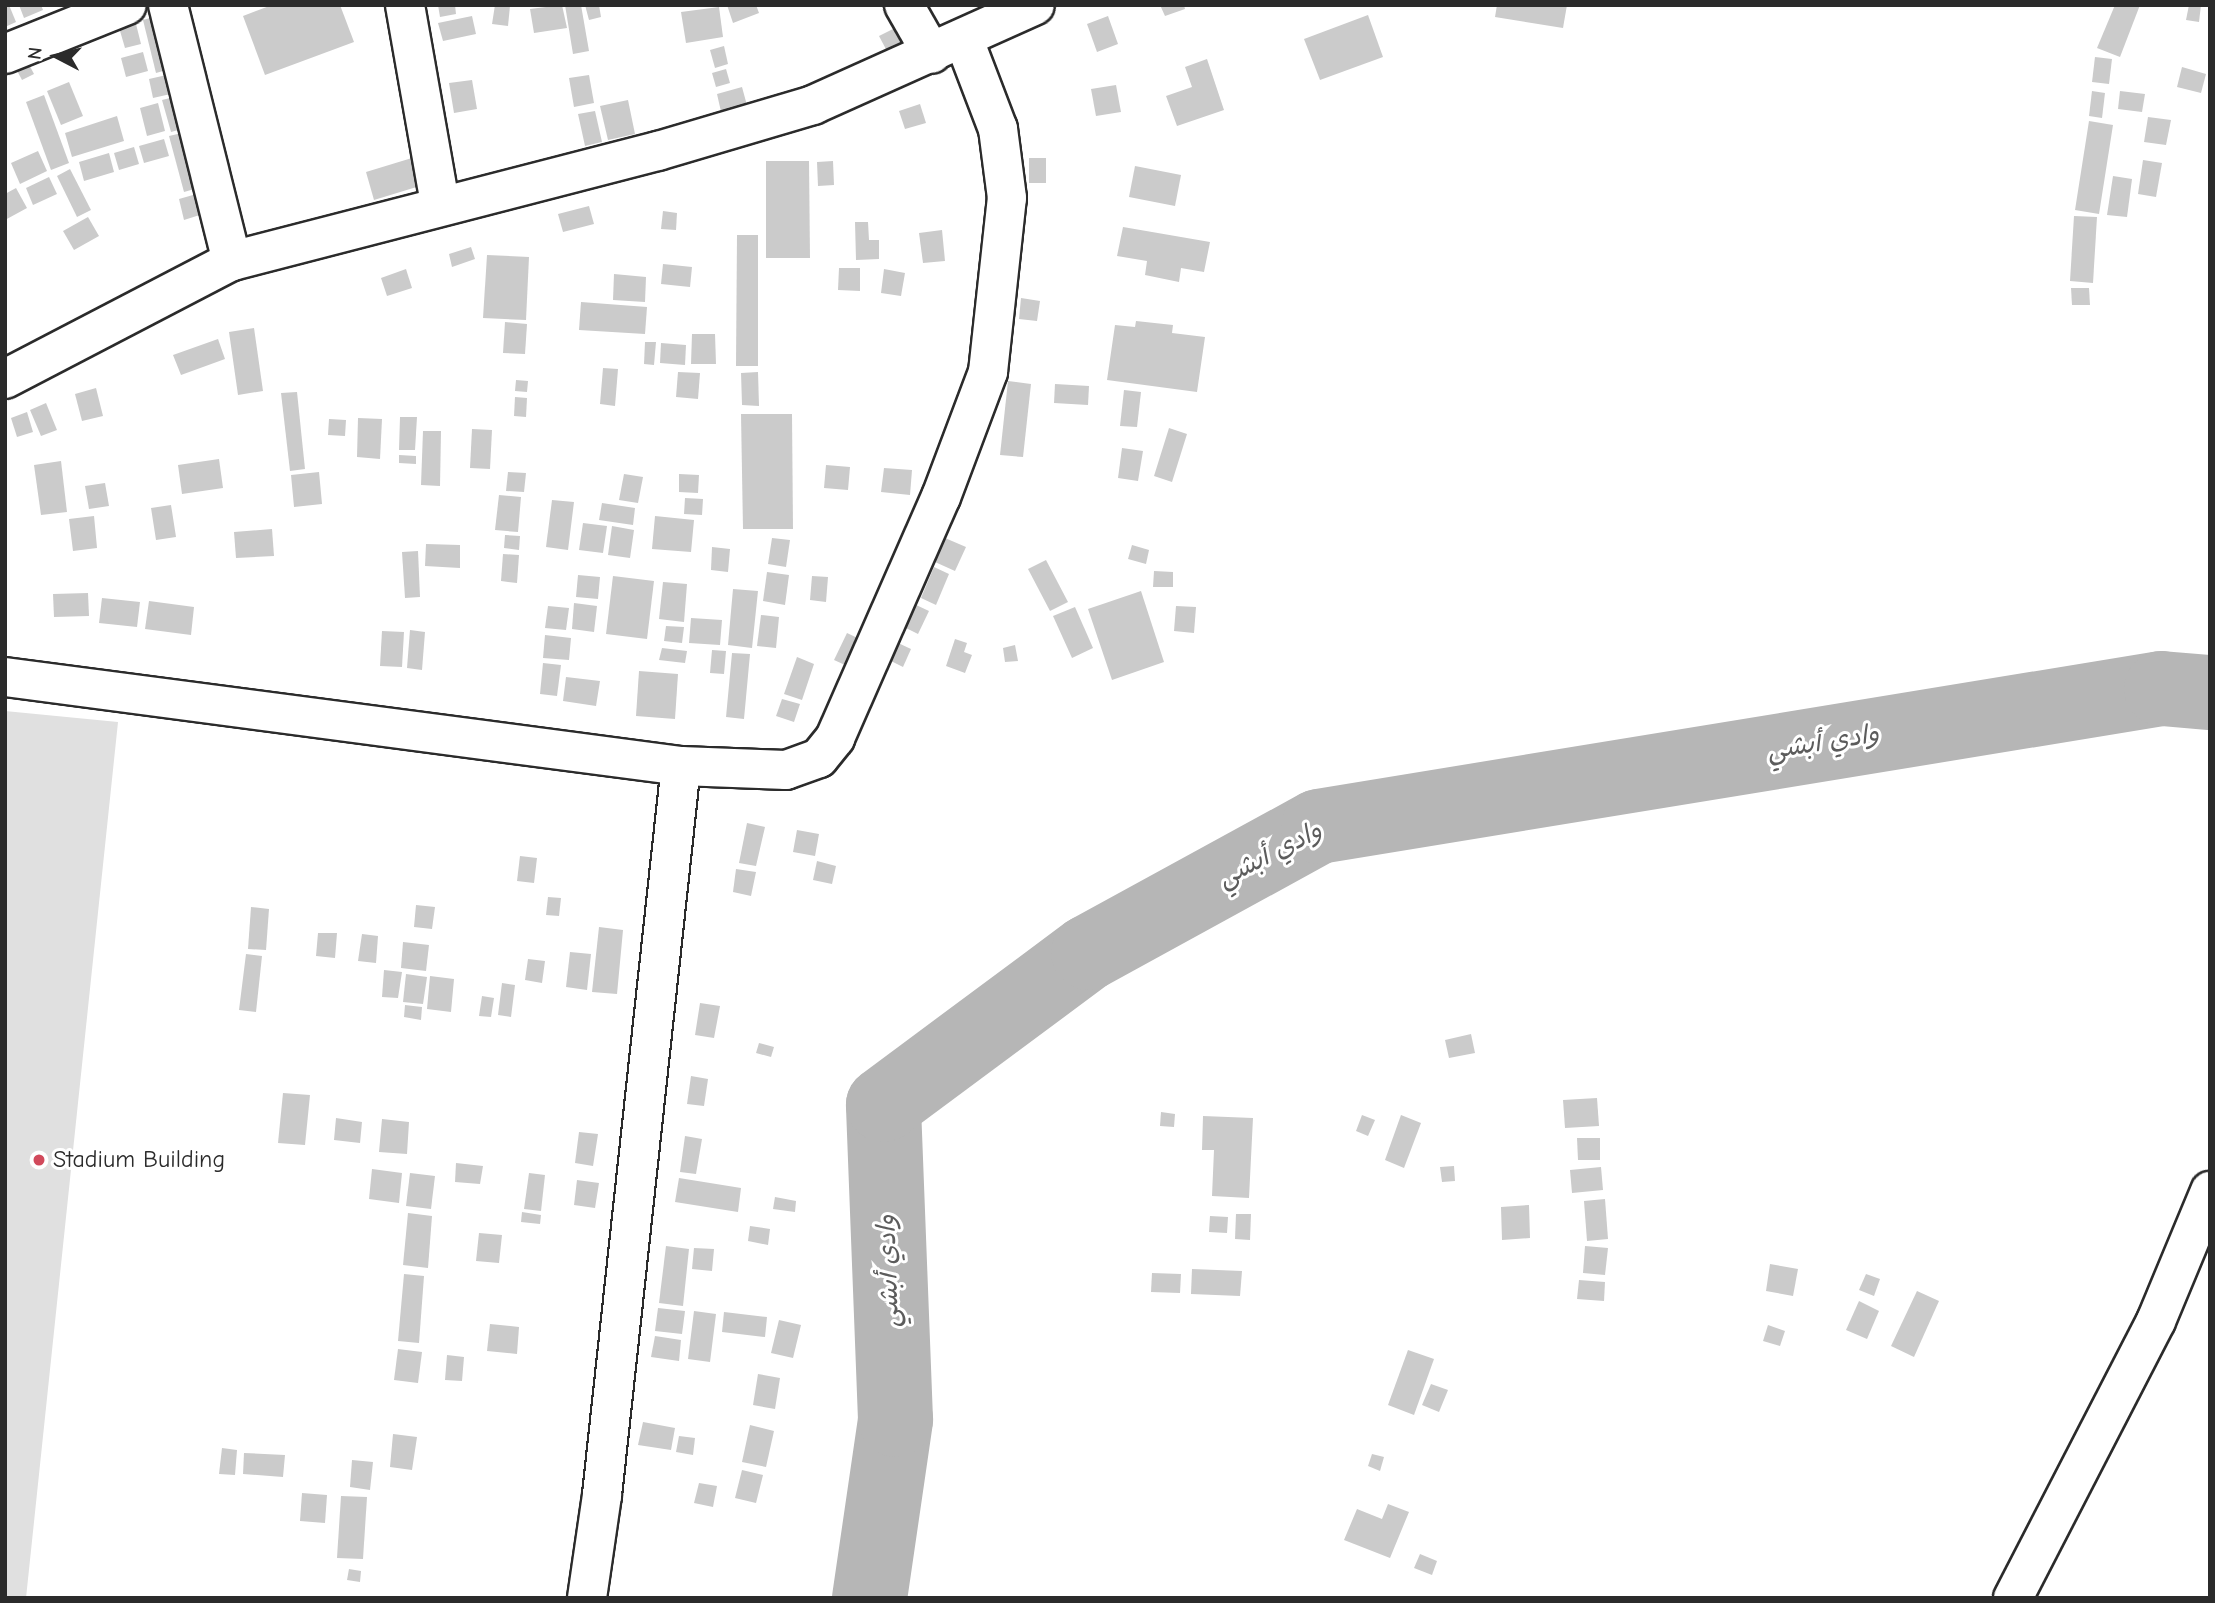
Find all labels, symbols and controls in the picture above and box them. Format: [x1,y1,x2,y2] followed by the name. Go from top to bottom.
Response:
[21,21,91,91] north arrow
[23,46,47,61] text: N
[1765,719,1881,767] water label: وادي أبشي
[1213,815,1327,895] water label: وادي أبشي
[53,1146,225,1174] place label: Stadium Building
[31,1152,47,1168] marker: Stadium Building
[871,1214,907,1328] water label: وادي أبشي

